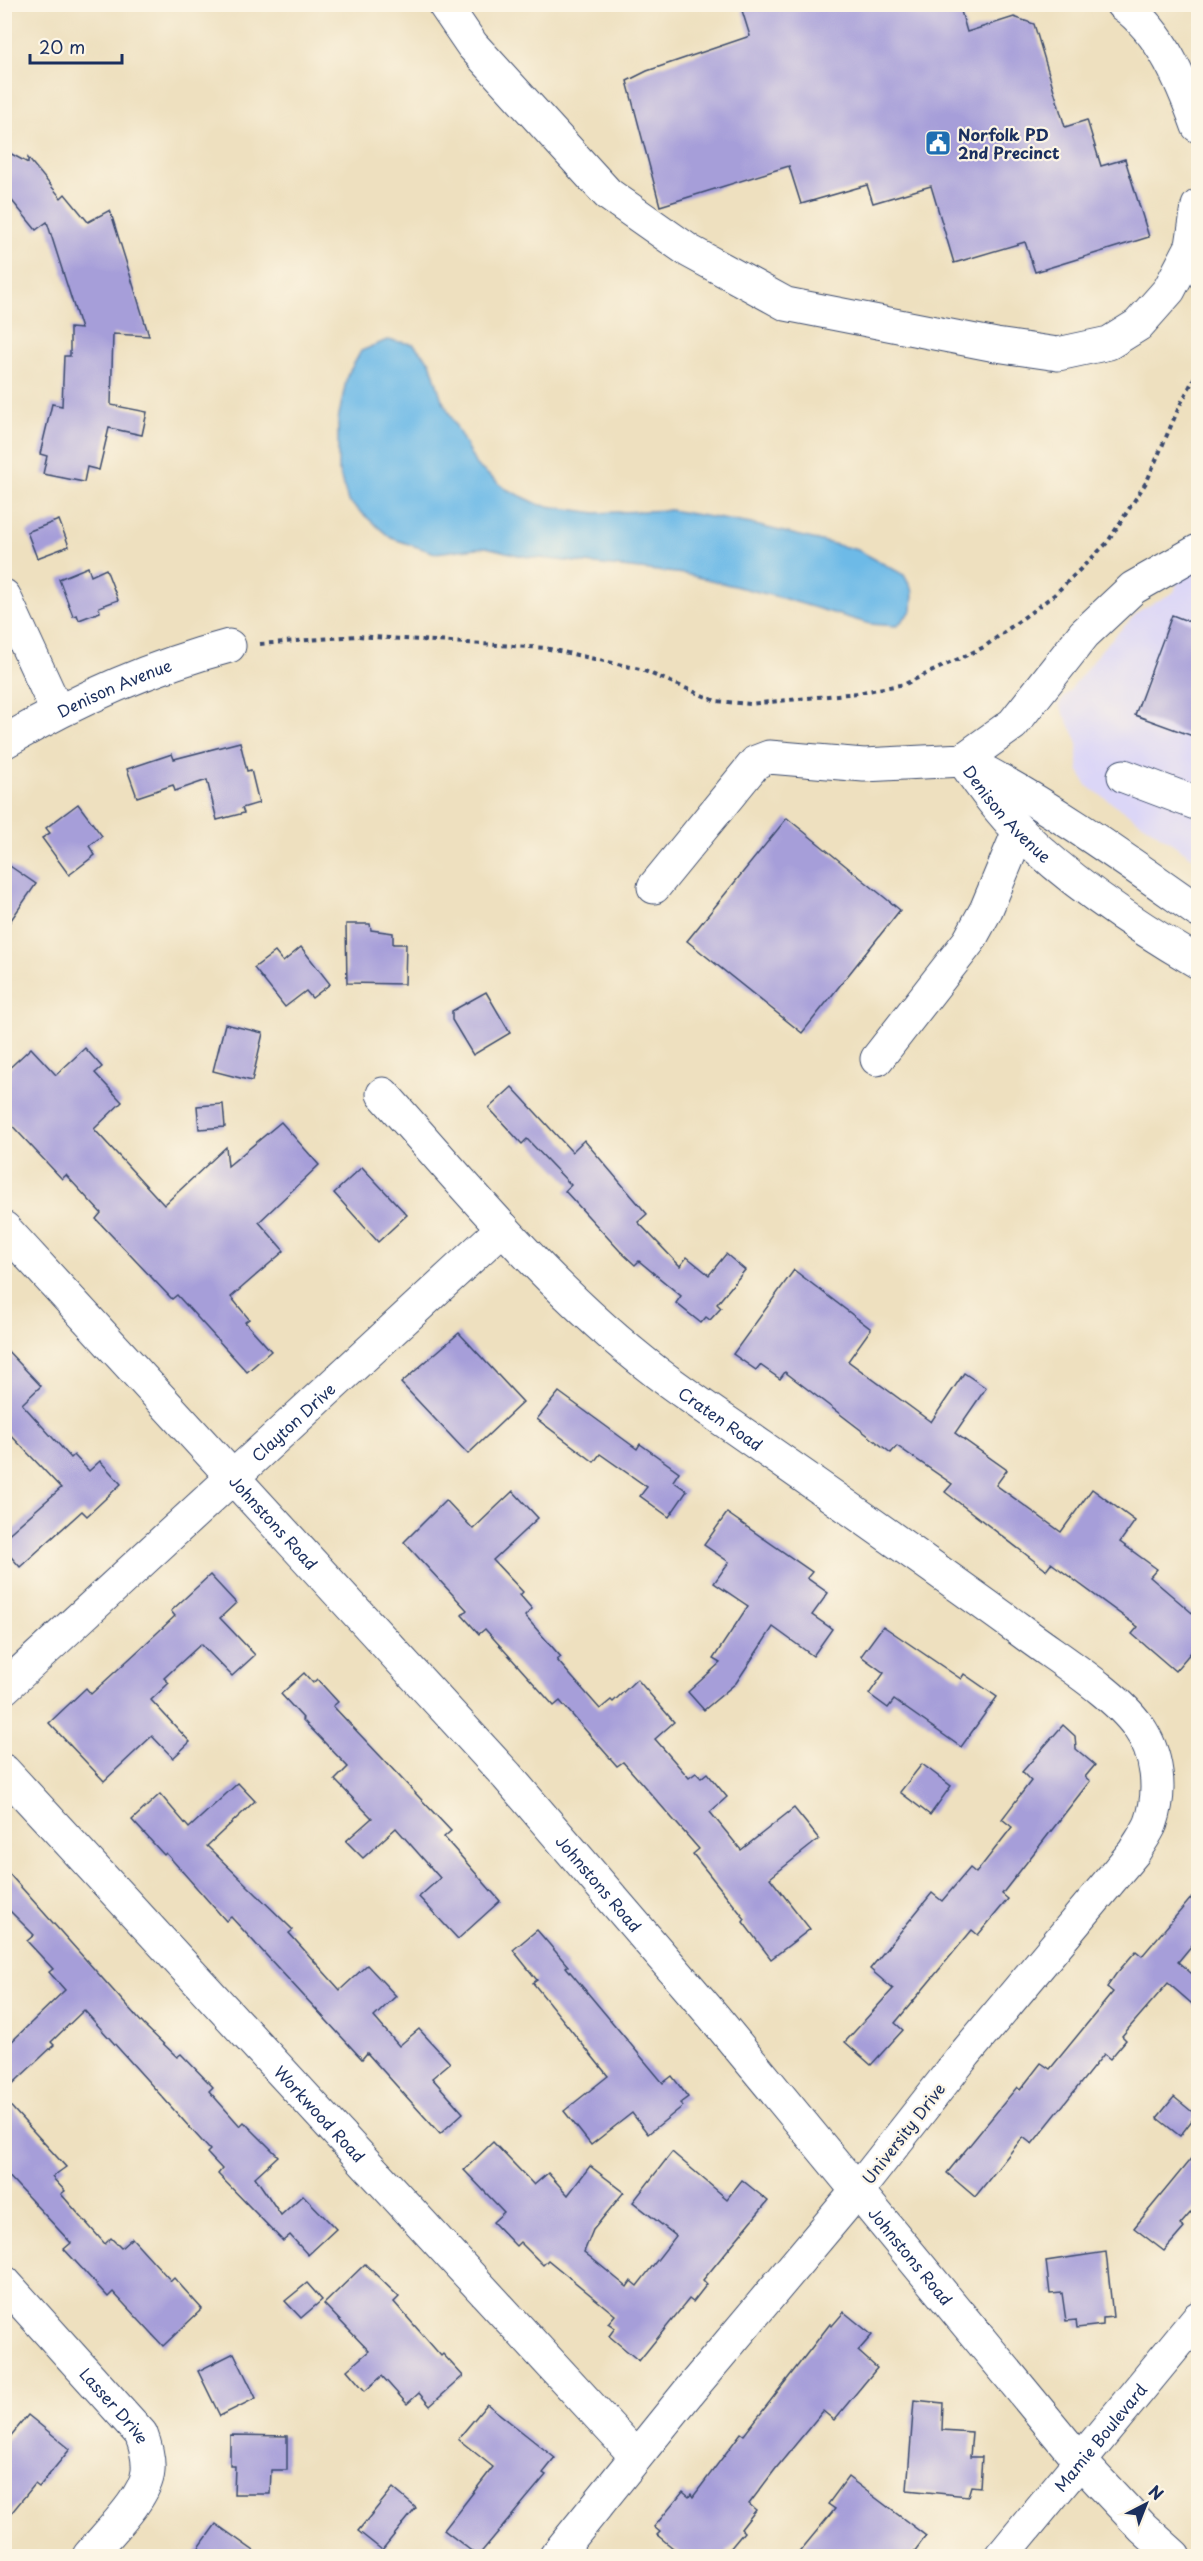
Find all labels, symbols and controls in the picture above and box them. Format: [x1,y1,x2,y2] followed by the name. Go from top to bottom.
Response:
[30,27,122,65] scale bar
[39,33,85,60] text: 20 m
[958,122,1060,164] place label: Norfolk PD 2nd Precinct
[923,128,953,158] public building icon: Norfolk PD 2nd Precinct
[53,652,175,723] street label: Denison Avenue
[958,760,1057,868] street label: Denison Avenue
[246,1377,340,1467] street label: Clayton Drive
[674,1381,768,1456] street label: Craten Road
[224,1469,324,1575] street label: Johnstons Road
[550,1829,648,1937] street label: Johnstons Road
[269,2060,371,2167] street label: Workwood Road
[856,2077,950,2189] street label: University Drive
[863,2201,959,2310] street label: Johnstons Road
[74,2362,155,2446] street label: Lasser Drive
[1048,2378,1152,2496] street label: Mamie Boulevard
[1116,2474,1176,2534] north arrow
[1144,2479,1169,2505] text: N

